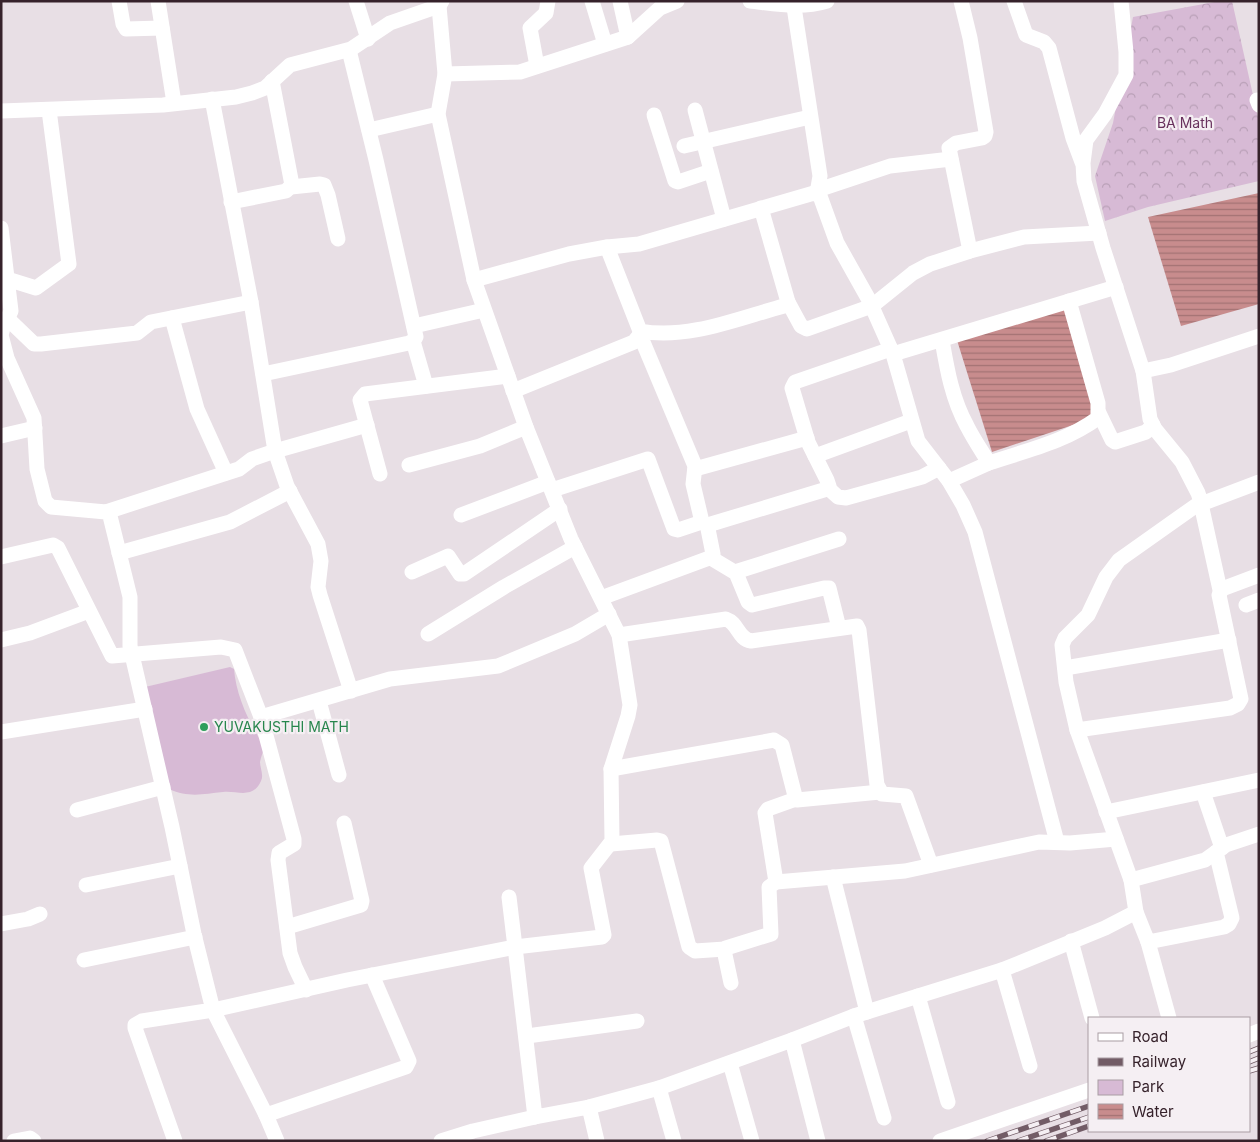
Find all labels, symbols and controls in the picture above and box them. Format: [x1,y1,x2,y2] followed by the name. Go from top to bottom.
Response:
[1157,114,1213,131] park label: BA Math
[214,718,349,735] place label: YUVAKUSTHI MATH
[198,721,210,733] marker: YUVAKUSTHI MATH
[1088,1017,1250,1132] legend
[1132,1027,1168,1046] text: Road
[1132,1052,1187,1071] text: Railway
[1132,1077,1165,1096] text: Park
[1132,1102,1174,1121] text: Water

